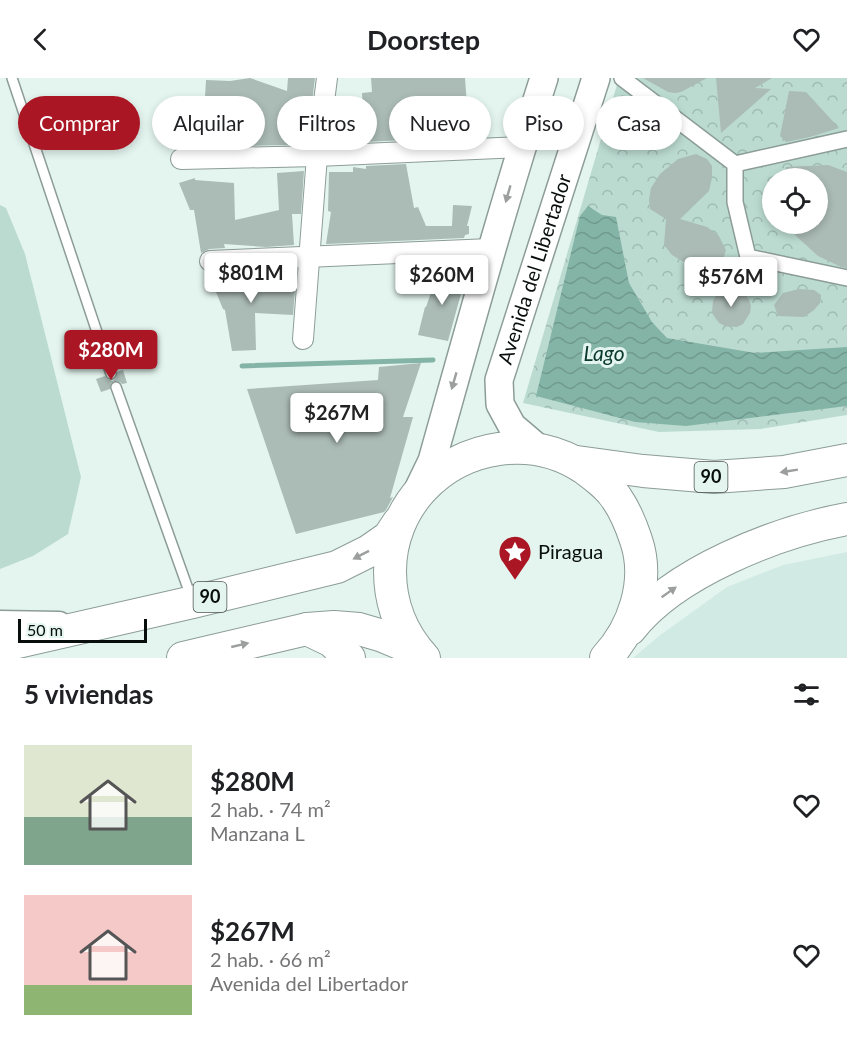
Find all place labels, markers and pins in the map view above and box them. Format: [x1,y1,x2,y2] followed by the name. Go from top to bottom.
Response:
[209,253,293,304] pin: $801M
[400,255,484,306] pin: $260M
[689,257,773,308] pin: $576M
[69,330,153,381] pin: $280M
[295,393,379,444] pin: $267M
[497,534,533,581] place icon: Piragua
[538,539,603,563] place label: Piragua

